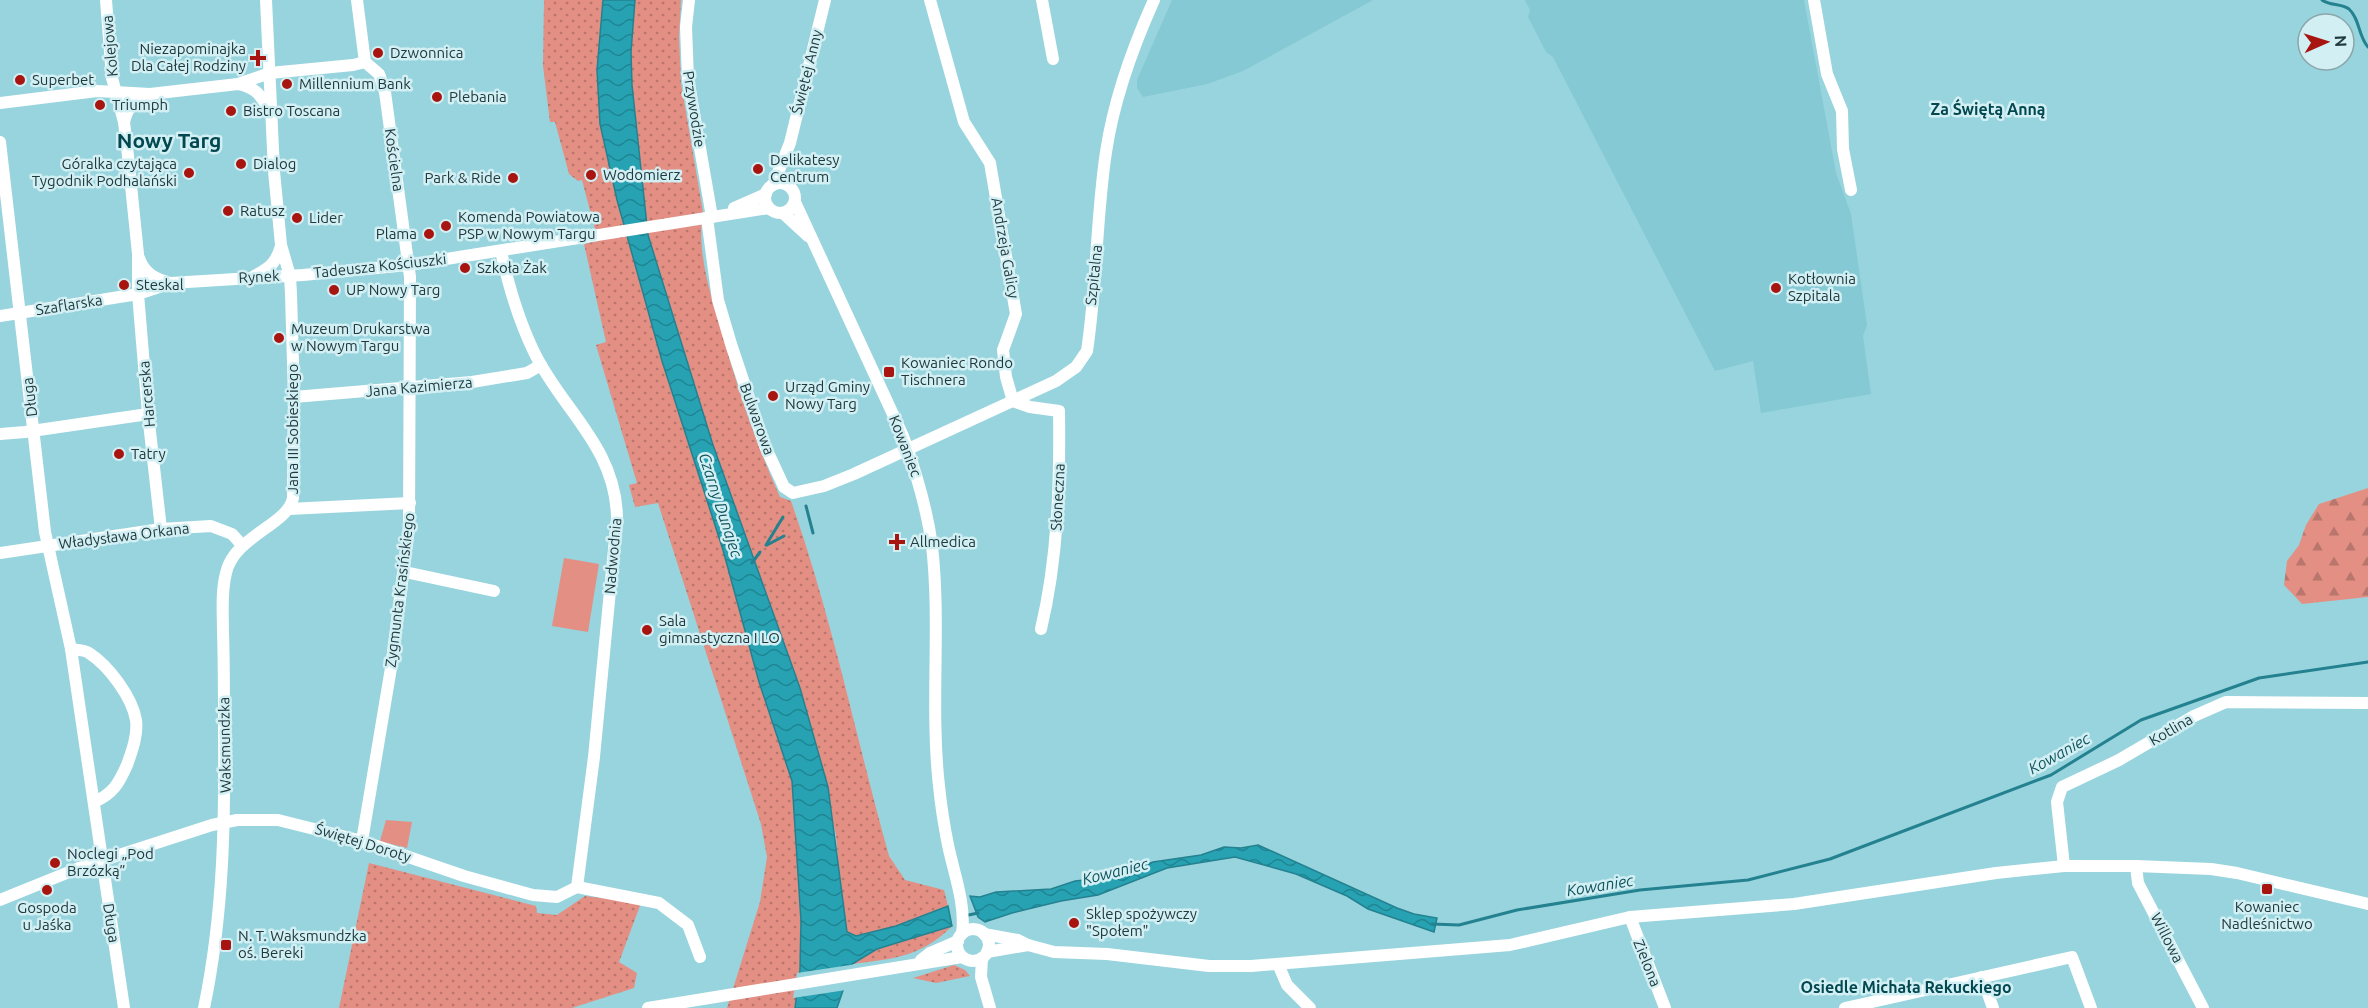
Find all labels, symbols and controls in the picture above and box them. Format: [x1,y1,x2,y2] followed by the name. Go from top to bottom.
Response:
[2296,12,2356,72] north arrow
[98,15,121,78] street label: Kolejowa
[788,28,825,116] street label: Świętej Anny
[2332,35,2350,48] text: N
[131,40,246,74] place label: Niezapominajka Dla Całej Rodziny
[390,44,463,61] place label: Dzwonnica
[371,46,385,60] marker: Dzwonnica
[251,51,265,65] marker: Niezapominajka Dla Całej Rodziny
[680,70,709,148] street label: Przywodzie
[32,71,94,88] place label: Superbet
[13,73,27,87] marker: Superbet
[299,75,411,92] place label: Millennium Bank
[280,77,294,91] marker: Millennium Bank
[449,88,507,105] place label: Plebania
[430,90,444,104] marker: Plebania
[112,96,168,113] place label: Triumph
[93,98,107,112] marker: Triumph
[1930,98,2046,119] district label: Za Świętą Anną
[243,102,340,119] place label: Bistro Toscana
[224,104,238,118] marker: Bistro Toscana
[382,127,407,192] street label: Kościelna
[117,128,221,152] district label: Nowy Targ
[770,151,840,185] place label: Delikatesy Centrum
[32,155,177,189] place label: Góralka czytająca Tygodnik Podhalański
[253,155,296,172] place label: Dialog
[234,157,248,171] marker: Dialog
[751,162,765,176] marker: Delikatesy Centrum
[182,166,196,180] marker: Góralka czytająca Tygodnik Podhalański
[603,166,681,183] place label: Wodomierz
[584,168,598,182] marker: Wodomierz
[424,169,501,186] place label: Park & Ride
[506,171,520,185] marker: Park & Ride
[988,196,1023,300] street label: Andrzeja Galicy
[240,202,285,219] place label: Ratusz
[221,204,235,218] marker: Ratusz
[458,208,600,242] place label: Komenda Powiatowa PSP w Nowym Targu
[309,209,343,226] place label: Lider
[290,211,304,225] marker: Lider
[439,219,453,233] marker: Komenda Powiatowa PSP w Nowym Targu
[376,225,417,242] place label: Plama
[422,227,436,241] marker: Plama
[1082,244,1105,306] street label: Szpitalna
[313,250,447,281] street label: Tadeusza Kościuszki
[477,259,547,276] place label: Szkoła Żak
[458,261,472,275] marker: Szkoła Żak
[238,267,280,286] street label: Rynek
[1788,270,1856,304] place label: Kotłownia Szpitala
[136,276,184,293] place label: Steskal
[117,278,131,292] marker: Steskal
[346,281,440,298] place label: UP Nowy Targ
[1769,281,1783,295] marker: Kotłownia Szpitala
[327,283,341,297] marker: UP Nowy Targ
[34,291,103,318] street label: Szaflarska
[291,320,430,354] place label: Muzeum Drukarstwa w Nowym Targu
[272,331,286,345] marker: Muzeum Drukarstwa w Nowym Targu
[901,354,1013,388] place label: Kowaniec Rondo Tischnera
[135,360,158,428] street label: Harcerska
[284,364,301,494] street label: Jana III Sobieskiego
[882,365,896,379] marker: Kowaniec Rondo Tischnera
[365,373,473,400] street label: Jana Kazimierza
[19,376,40,418] street label: Długa
[785,378,870,412] place label: Urząd Gminy Nowy Targ
[737,381,778,457] street label: Bulwarowa
[766,389,780,403] marker: Urząd Gminy Nowy Targ
[886,413,925,479] street label: Kowaniec
[131,445,166,462] place label: Tatry
[112,447,126,461] marker: Tatry
[696,450,747,560] water label: Czarny Dunajec
[1047,463,1068,531] street label: Słoneczna
[382,512,417,668] street label: Zygmunta Krasińskiego
[601,517,624,595] street label: Nadwodnia
[58,519,190,552] street label: Władysława Orkana
[888,533,906,551] marker: Allmedica
[910,533,976,550] place label: Allmedica
[659,612,780,646] place label: Sala gimnastyczna I LO
[640,623,654,637] marker: Sala gimnastyczna I LO
[215,697,234,793] street label: Waksmundzka
[2146,710,2196,749] street label: Kotlina
[2025,729,2093,777] water label: Kowaniec
[313,820,413,865] street label: Świętej Doroty
[67,845,154,879] place label: Noclegi „Pod Brzózką”
[1080,854,1150,888] water label: Kowaniec
[48,856,62,870] marker: Noclegi „Pod Brzózką”
[1565,871,1635,899] water label: Kowaniec
[2260,882,2274,896] marker: Kowaniec Nadleśnictwo
[40,883,54,897] marker: Gospoda u Jaśka
[2221,898,2313,932] place label: Kowaniec Nadleśnictwo
[17,899,77,933] place label: Gospoda u Jaśka
[100,902,123,944] street label: Długa
[1086,905,1197,939] place label: Sklep spożywczy "Społem"
[2148,910,2187,966] street label: Willowa
[1067,916,1081,930] marker: Sklep spożywczy "Społem"
[238,927,367,961] place label: N. T. Waksmundzka oś. Bereki
[1630,937,1665,989] street label: Zielona
[219,938,233,952] marker: N. T. Waksmundzka oś. Bereki
[1800,978,2012,996] district label: Osiedle Michała Rekuckiego

